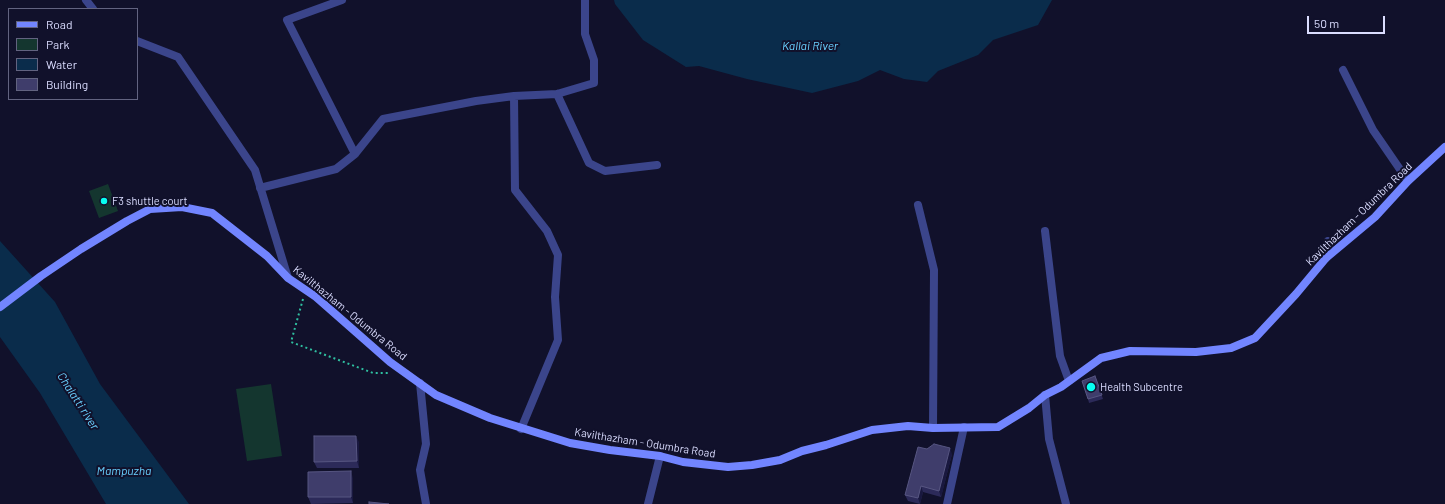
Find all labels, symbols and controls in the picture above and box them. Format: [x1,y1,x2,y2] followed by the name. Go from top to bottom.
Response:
[8,8,138,100] legend
[1309,8,1387,34] scale bar
[1314,16,1339,30] text: 50 m
[46,17,73,31] text: Road
[46,37,70,51] text: Park
[782,39,838,53] water label: Kallai River
[46,57,77,71] text: Water
[46,77,88,91] text: Building
[1303,160,1415,268] street label: Kavilthazham - Odumbra Road
[112,194,188,208] place label: F3 shuttle court
[99,196,109,206] marker: F3 shuttle court
[290,263,410,363] street label: Kavilthazham - Odumbra Road
[54,370,102,432] water label: Chalatti river
[1100,380,1183,394] place label: Health Subcentre
[1085,381,1097,393] marker: Health Subcentre
[574,425,716,461] street label: Kavilthazham - Odumbra Road
[97,464,151,478] water label: Mampuzha

